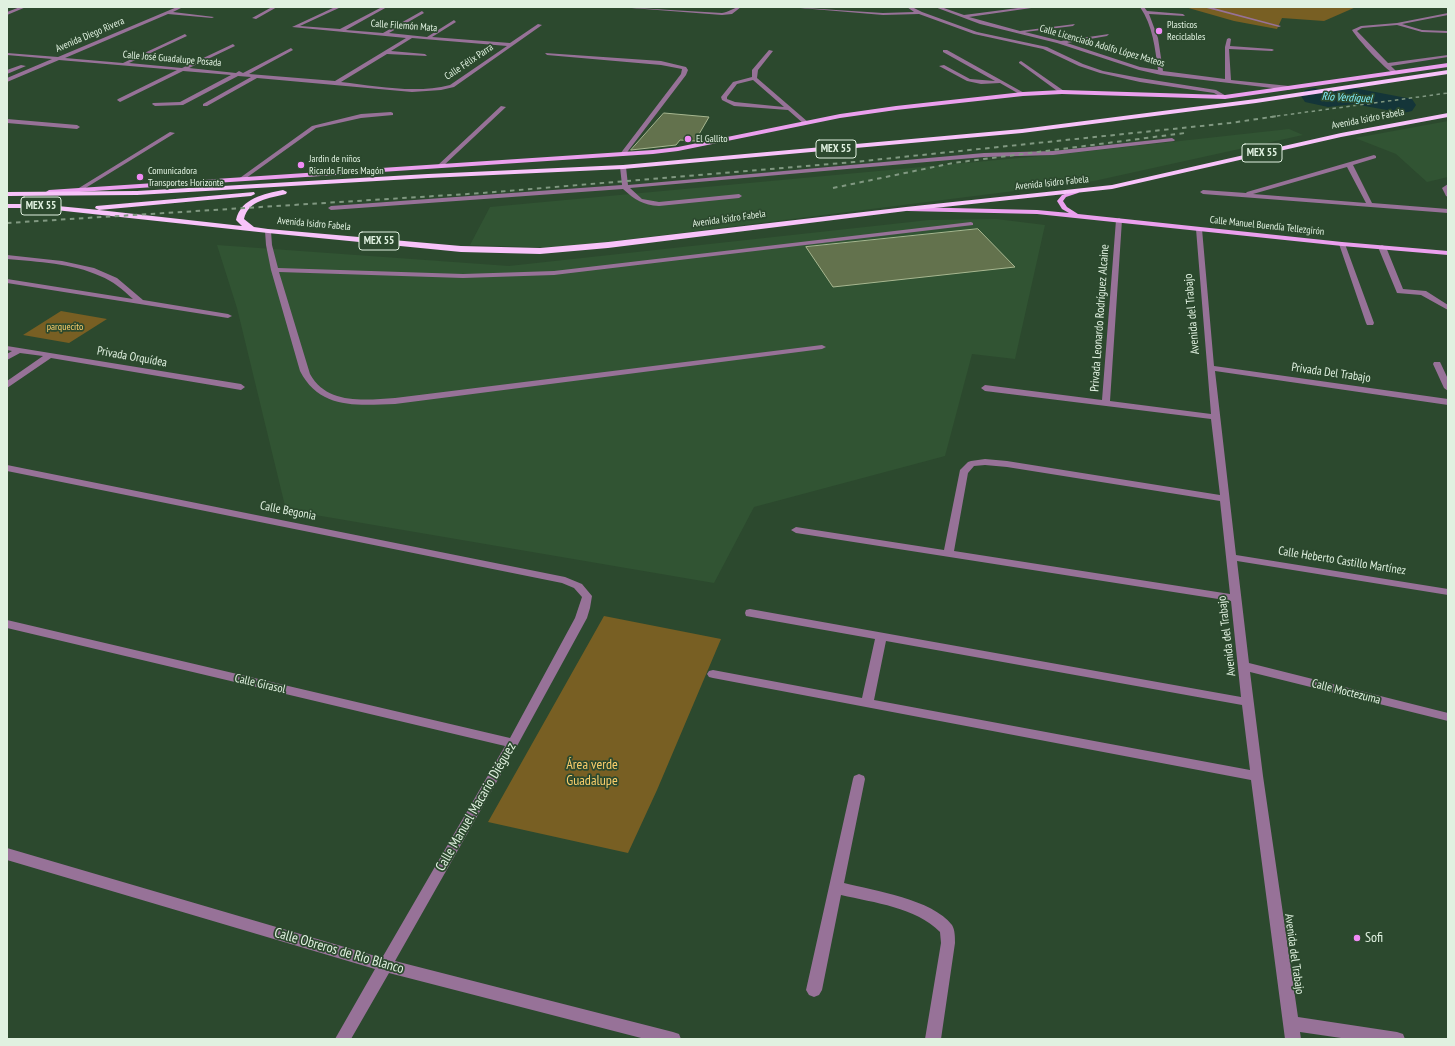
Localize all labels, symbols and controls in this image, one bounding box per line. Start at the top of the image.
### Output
street label: Avenida Diego Rivera [54,15,126,55]
street label: Calle Filemón Mata [370,18,438,34]
place label: Plasticos Reciclables [1167,19,1205,42]
street label: Calle Licenciado Adolfo López Mateos [1038,22,1166,70]
marker: Plasticos Reciclables [1154,26,1164,36]
street label: Calle Félix Parra [442,41,496,83]
street label: Calle José Guadalupe Posada [122,49,222,69]
water label: Río Verdiguel [1321,90,1373,106]
street label: Avenida Isidro Fabela [1331,106,1405,132]
place label: El Gallito [696,133,727,145]
marker: El Gallito [683,134,693,144]
road number: MEX 55 [816,140,856,158]
road number: MEX 55 [1242,144,1282,162]
place label: Jardin de niños Ricardo Flores Magón [309,153,384,176]
marker: Jardin de niños Ricardo Flores Magón [296,160,306,170]
place label: Comunicadora Transportes Horizonte [148,165,224,188]
marker: Comunicadora Transportes Horizonte [135,172,145,182]
street label: Avenida Isidro Fabela [1015,173,1089,193]
road number: MEX 55 [21,197,61,215]
street label: Avenida Isidro Fabela [692,208,766,230]
street label: Calle Manuel Buendía Tellezgirón [1209,214,1325,238]
street label: Avenida Isidro Fabela [277,215,351,233]
road number: MEX 55 [359,232,399,250]
street label: Privada Leonardo Rodríguez Alcaine [1088,244,1112,392]
street label: Avenida del Trabajo [1181,273,1203,355]
park label: parquecito [47,321,83,333]
street label: Privada Orquídea [96,344,168,370]
street label: Privada Del Trabajo [1290,360,1372,386]
street label: Calle Begonia [259,499,317,523]
street label: Calle Heberto Castillo Martínez [1277,544,1407,578]
street label: Avenida del Trabajo [1215,595,1239,677]
street label: Calle Girasol [233,671,287,697]
street label: Calle Moctezuma [1310,676,1382,708]
street label: Calle Manuel Macario Diéguez [432,740,520,874]
park label: Área verde Guadalupe [566,757,618,790]
street label: Avenida del Trabajo [1281,913,1307,995]
street label: Calle Obreros de Río Blanco [272,924,406,978]
place label: Sofi [1365,930,1383,946]
marker: Sofi [1352,933,1362,943]

